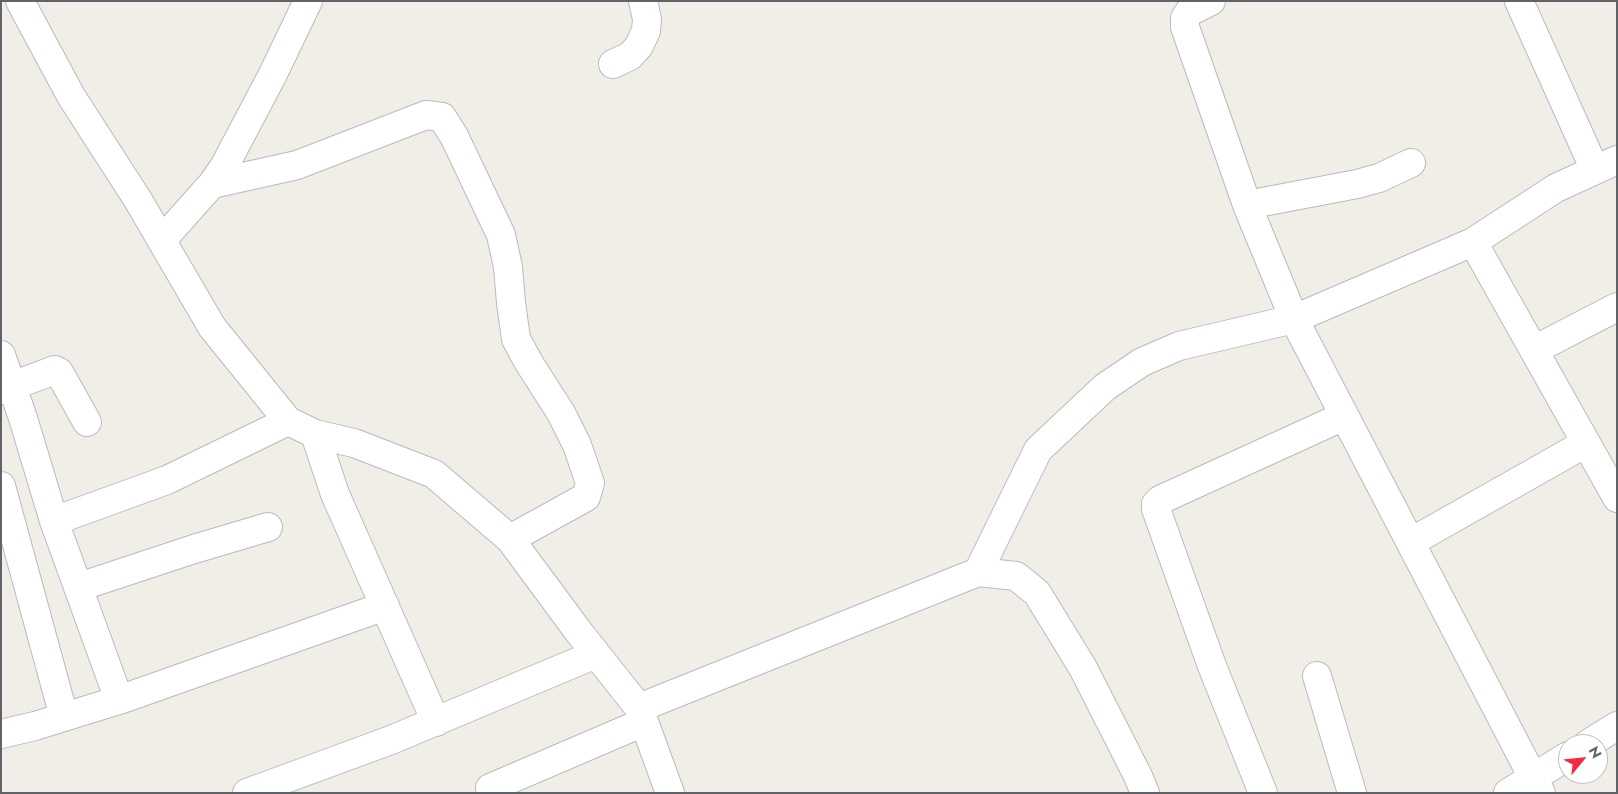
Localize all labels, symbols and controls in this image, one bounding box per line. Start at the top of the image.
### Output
north arrow [1558,734,1608,784]
text: N [1584,743,1607,762]

